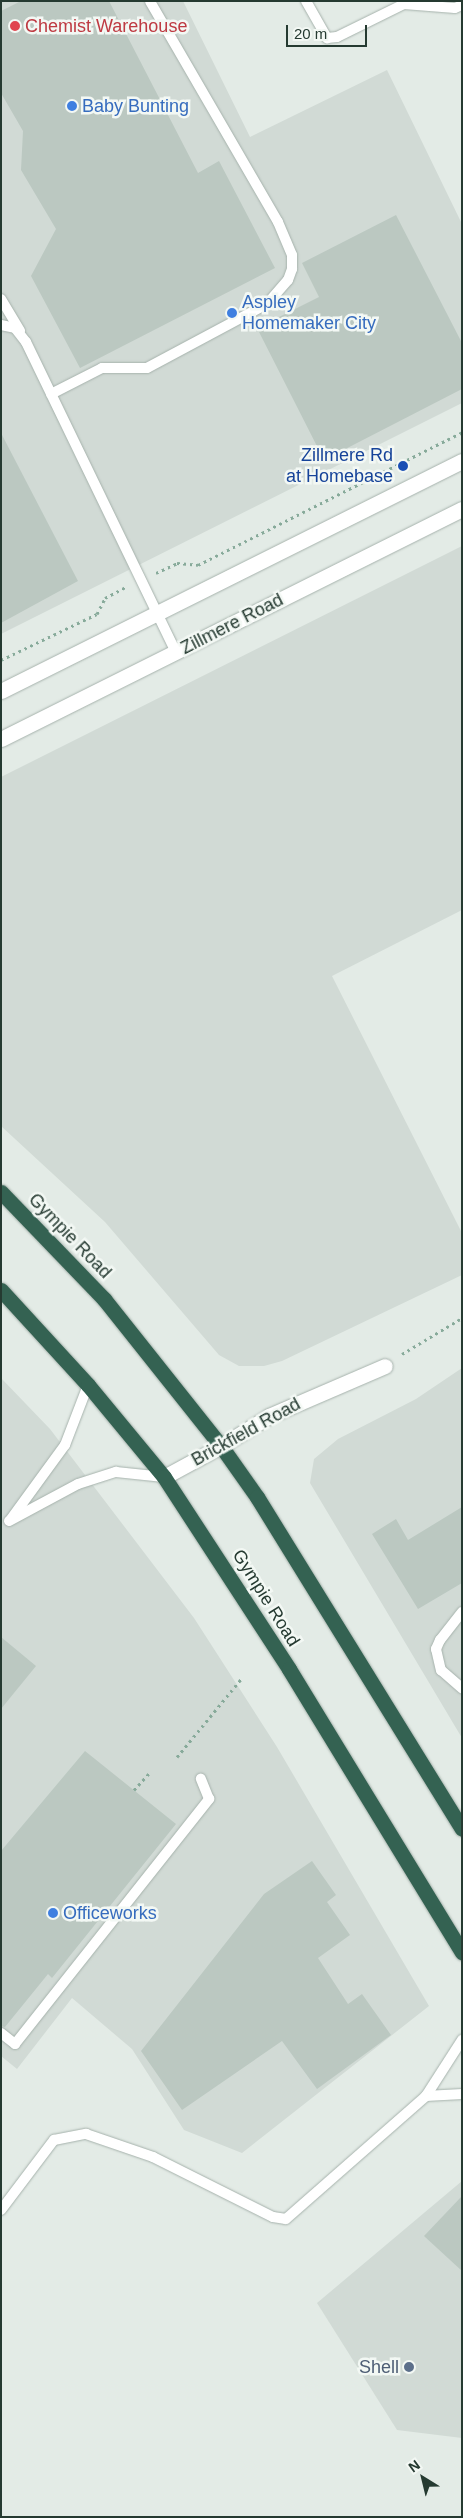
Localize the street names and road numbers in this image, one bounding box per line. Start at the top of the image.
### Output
street label: Zillmere Road [177,589,287,659]
street label: Gympie Road [24,1189,116,1283]
street label: Brickfield Road [188,1393,304,1471]
street label: Gympie Road [228,1546,304,1650]

